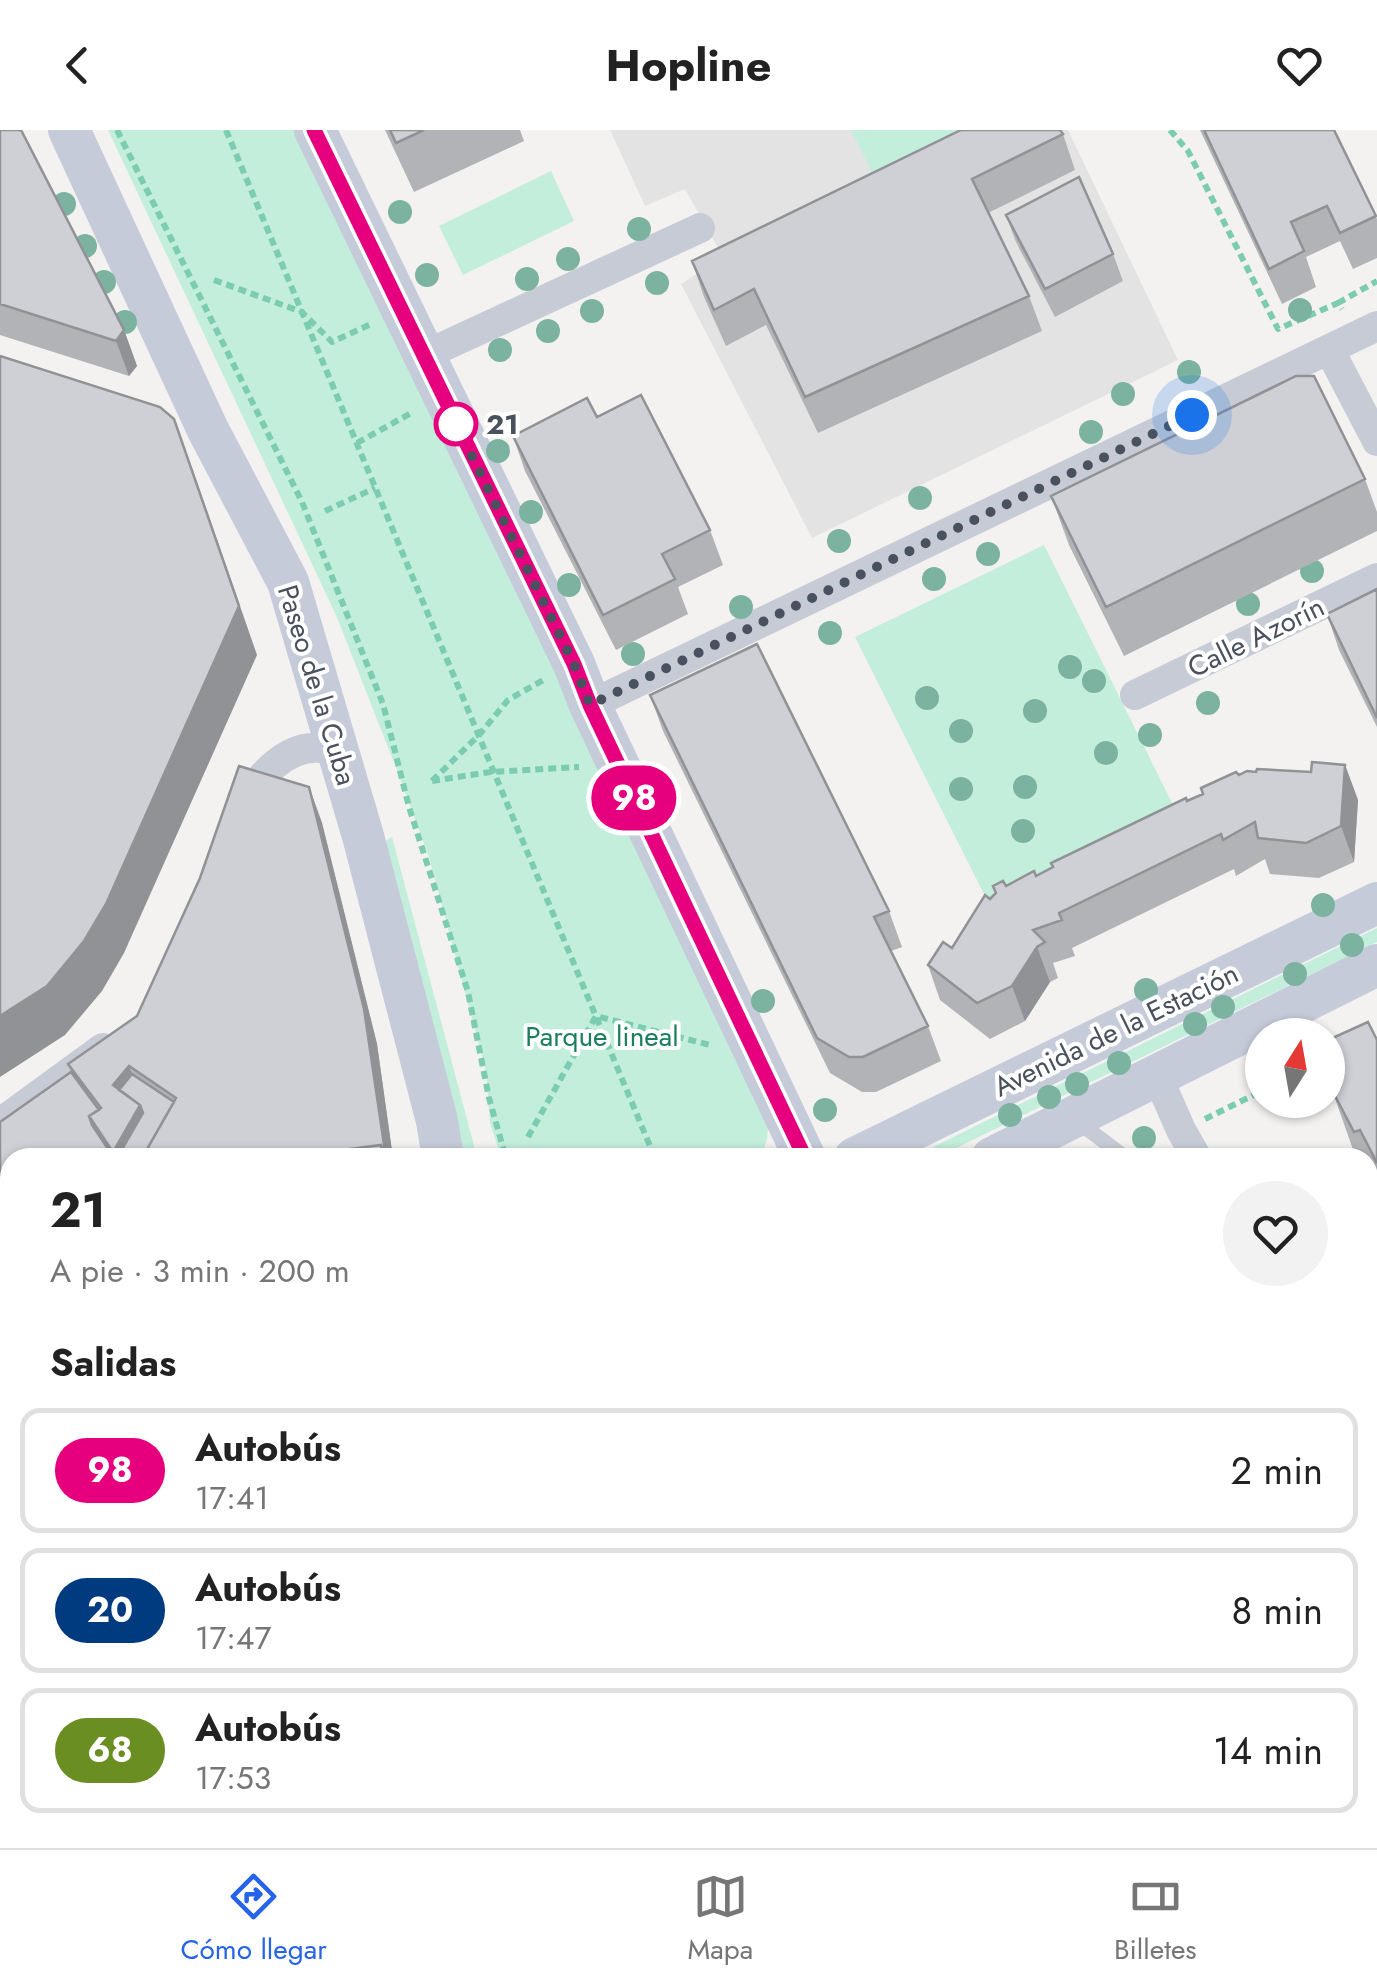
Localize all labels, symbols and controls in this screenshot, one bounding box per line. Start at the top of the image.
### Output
text: Hopline [606,33,771,98]
icon: back [50,38,105,93]
icon: heart [1272,38,1327,93]
your location [1167,390,1217,440]
marker: 21 [435,403,477,445]
place label: 21 [486,404,519,445]
street label: Paseo de la Cuba [267,580,367,790]
street label: Calle Azorín [1181,586,1331,688]
line badge: 98 [589,766,679,830]
text: 98 [611,773,657,823]
street label: Avenida de la Estación [987,953,1245,1107]
park label: Parque lineal [525,1016,679,1057]
north arrow [1245,1018,1345,1118]
map controls [1245,1018,1345,1118]
text: 21 [50,1176,106,1245]
button: heart [1223,1181,1328,1286]
text: A pie · 3 min · 200 m [50,1248,350,1294]
text: Salidas [50,1335,176,1390]
text: Autobús [195,1420,341,1475]
text: 2 min [1231,1443,1323,1498]
text: 98 [87,1445,133,1495]
text: 17:41 [195,1475,269,1521]
text: Autobús [195,1560,341,1615]
text: 8 min [1231,1583,1323,1638]
text: 20 [87,1585,133,1635]
text: 17:47 [195,1615,271,1661]
text: Autobús [195,1700,341,1755]
text: 14 min [1213,1723,1323,1778]
text: 68 [87,1725,133,1775]
text: 17:53 [195,1755,271,1801]
tab: Cómo llegar [180,1869,327,1970]
tab: Mapa [688,1869,753,1970]
tab: Billetes [1114,1869,1197,1970]

